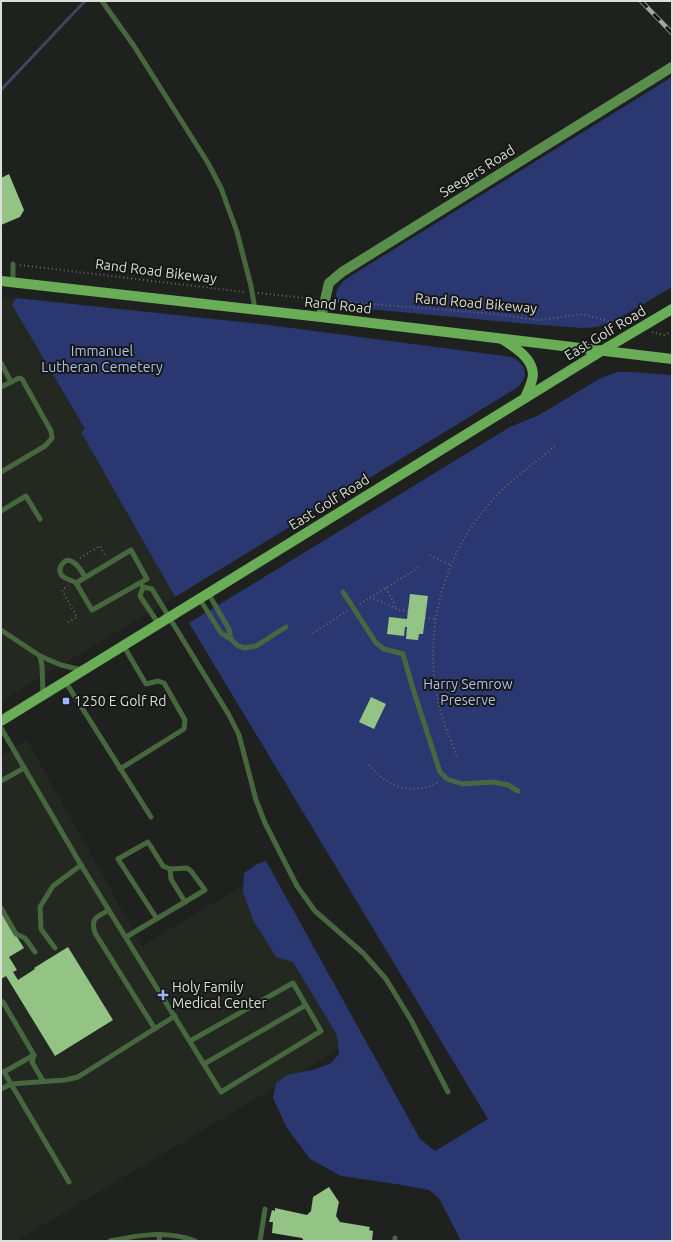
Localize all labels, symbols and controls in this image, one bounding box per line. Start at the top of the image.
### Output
street label: Seegers Road [437,142,517,200]
street label: Rand Road Bikeway [94,256,218,286]
street label: Rand Road Bikeway [414,290,538,316]
street label: Rand Road [304,294,372,316]
street label: East Golf Road [562,303,648,363]
park label: Immanuel Lutheran Cemetery [41,343,163,375]
street label: East Golf Road [286,471,372,533]
park label: Harry Semrow Preserve [423,676,513,708]
place label: 1250 E Golf Rd [74,693,166,709]
marker: 1250 E Golf Rd [61,696,71,706]
place label: Holy Family Medical Center [172,979,268,1011]
marker: Holy Family Medical Center [157,989,169,1001]

